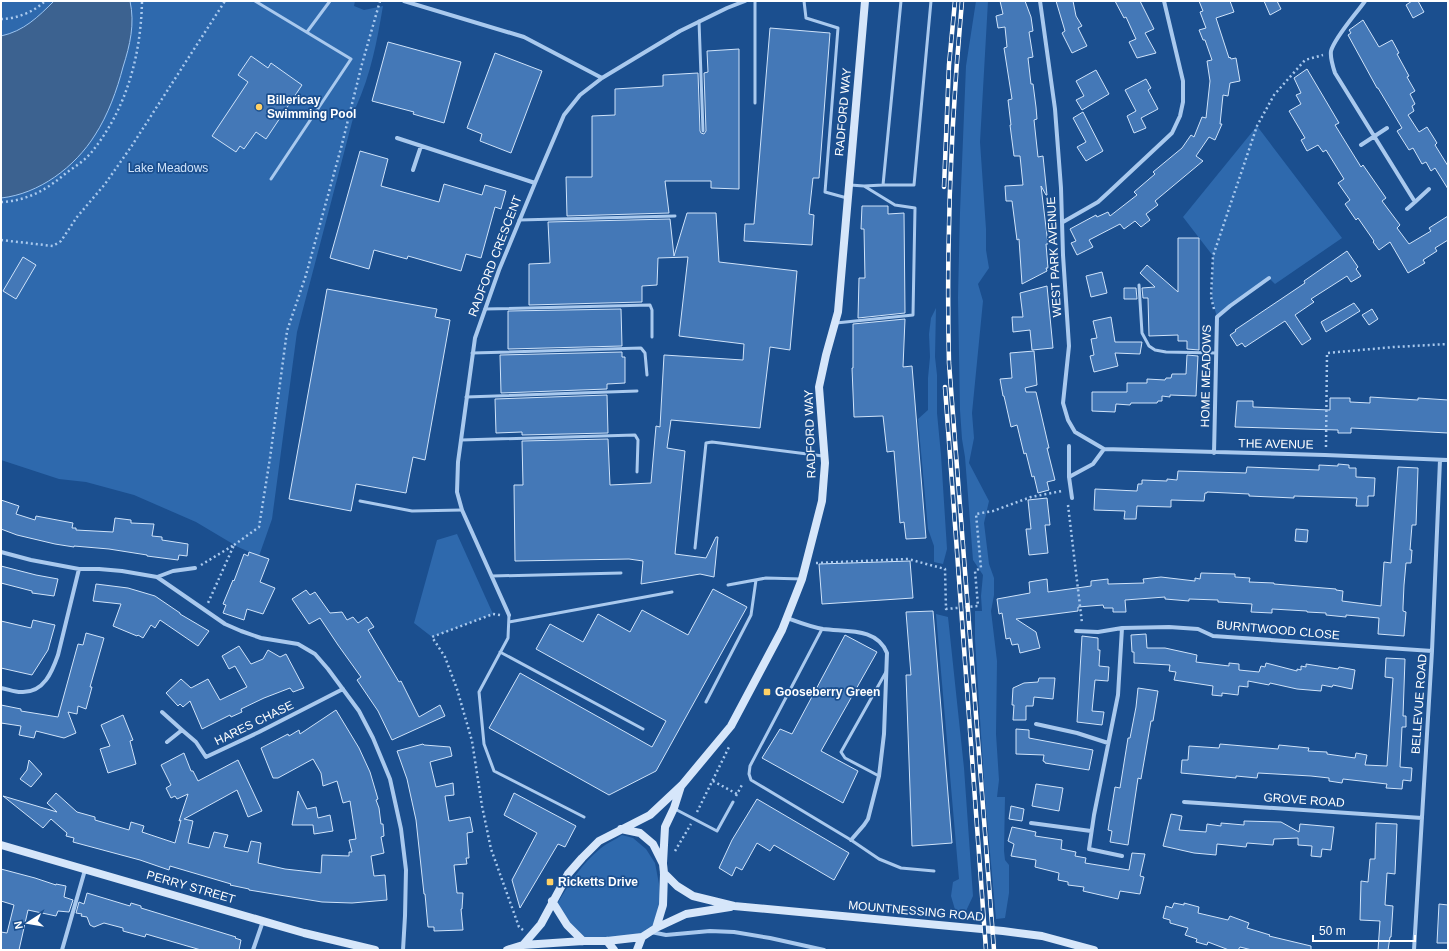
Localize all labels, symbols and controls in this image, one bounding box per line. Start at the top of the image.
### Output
street label: RADFORD WAY [832,67,854,157]
place label: Billericay Swimming Pool [267,93,356,121]
marker: Billericay Swimming Pool [254,102,264,112]
park label: Lake Meadows [128,161,208,175]
street label: RADFORD CRESCENT [465,193,525,319]
street label: WEST PARK AVENUE [1044,196,1064,318]
street label: HOME MEADOWS [1198,325,1214,427]
street label: RADFORD WAY [801,389,819,479]
street label: THE AVENUE [1238,436,1314,452]
street label: BURNTWOOD CLOSE [1216,618,1340,642]
street label: BELLEVUE ROAD [1409,653,1429,754]
place label: Gooseberry Green [775,685,880,699]
marker: Gooseberry Green [762,687,772,697]
street label: HARES CHASE [212,698,296,748]
street label: GROVE ROAD [1263,790,1345,810]
street label: PERRY STREET [145,868,238,907]
place label: Ricketts Drive [558,875,638,889]
marker: Ricketts Drive [545,877,555,887]
street label: MOUNTNESSING ROAD [848,898,985,924]
north arrow [8,903,48,943]
scale bar [1313,917,1415,943]
text: N [12,920,25,930]
text: 50 m [1319,924,1346,938]

